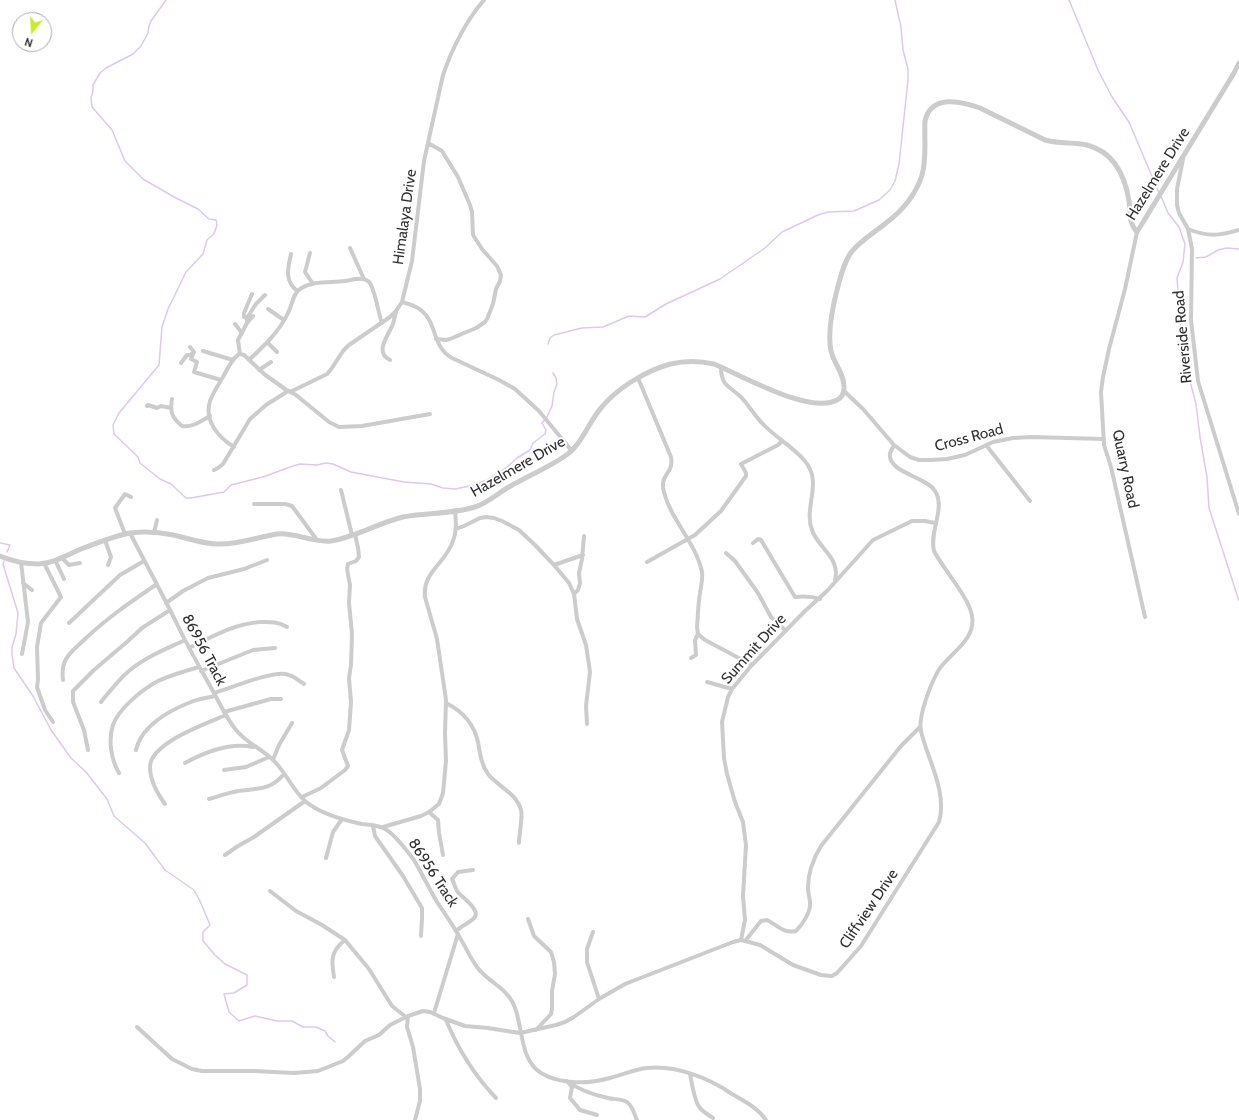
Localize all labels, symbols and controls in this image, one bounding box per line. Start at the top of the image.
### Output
north arrow [12,12,52,52]
text: N [23,35,34,50]
street label: Hazelmere Drive [1122,124,1194,224]
street label: Himalaya Drive [389,168,421,266]
street label: Riverside Road [1170,290,1196,384]
street label: Cross Road [933,420,1005,456]
street label: Quarry Road [1108,428,1142,510]
street label: Hazelmere Drive [468,433,568,501]
street label: Summit Drive [718,610,790,688]
street label: 86956 Track [178,611,230,689]
street label: 86956 Track [404,835,462,911]
street label: Cliffview Drive [836,866,902,952]

